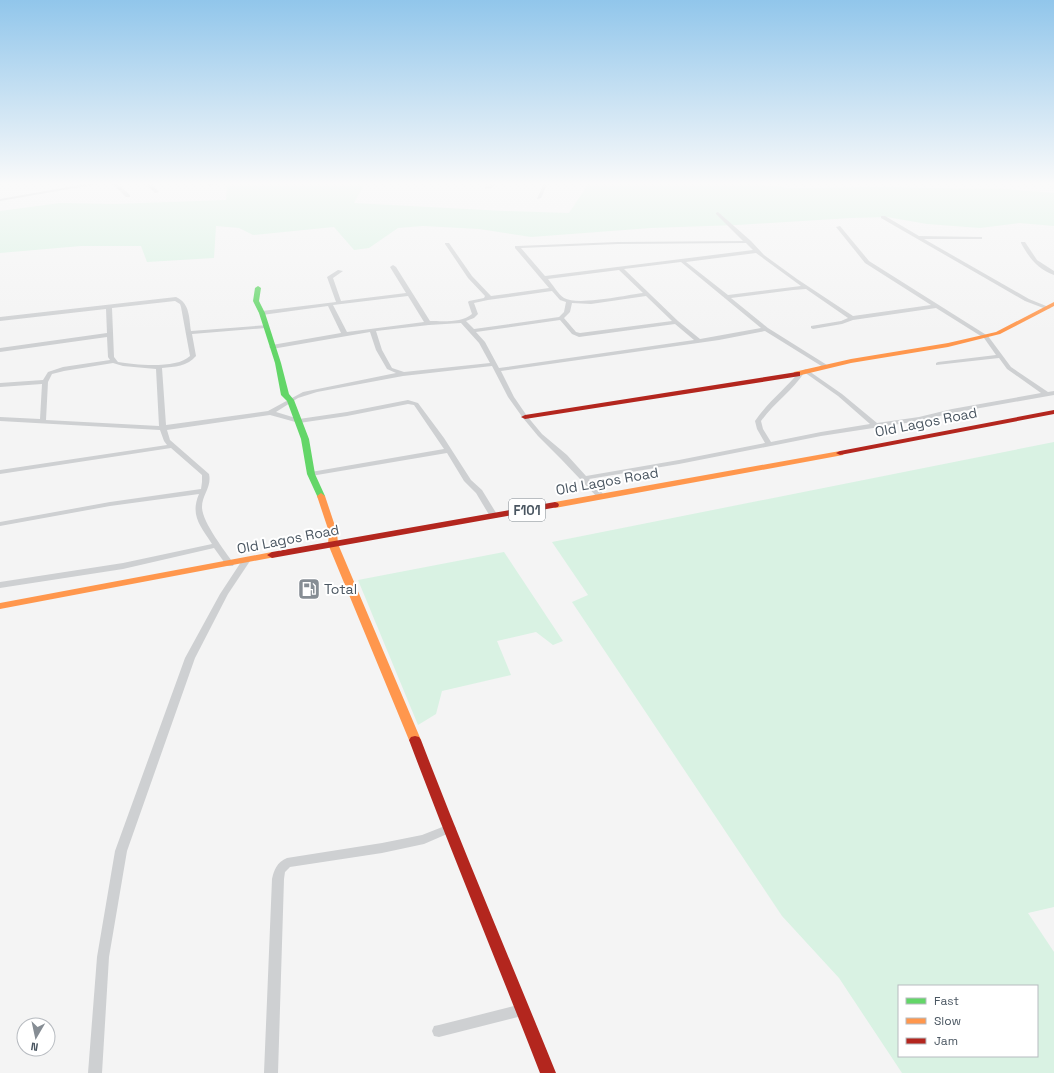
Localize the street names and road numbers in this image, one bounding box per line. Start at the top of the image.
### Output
street label: Old Lagos Road [873,403,979,441]
street label: Old Lagos Road [554,463,660,499]
road number: F101 [509,499,545,521]
street label: Old Lagos Road [235,520,341,558]

